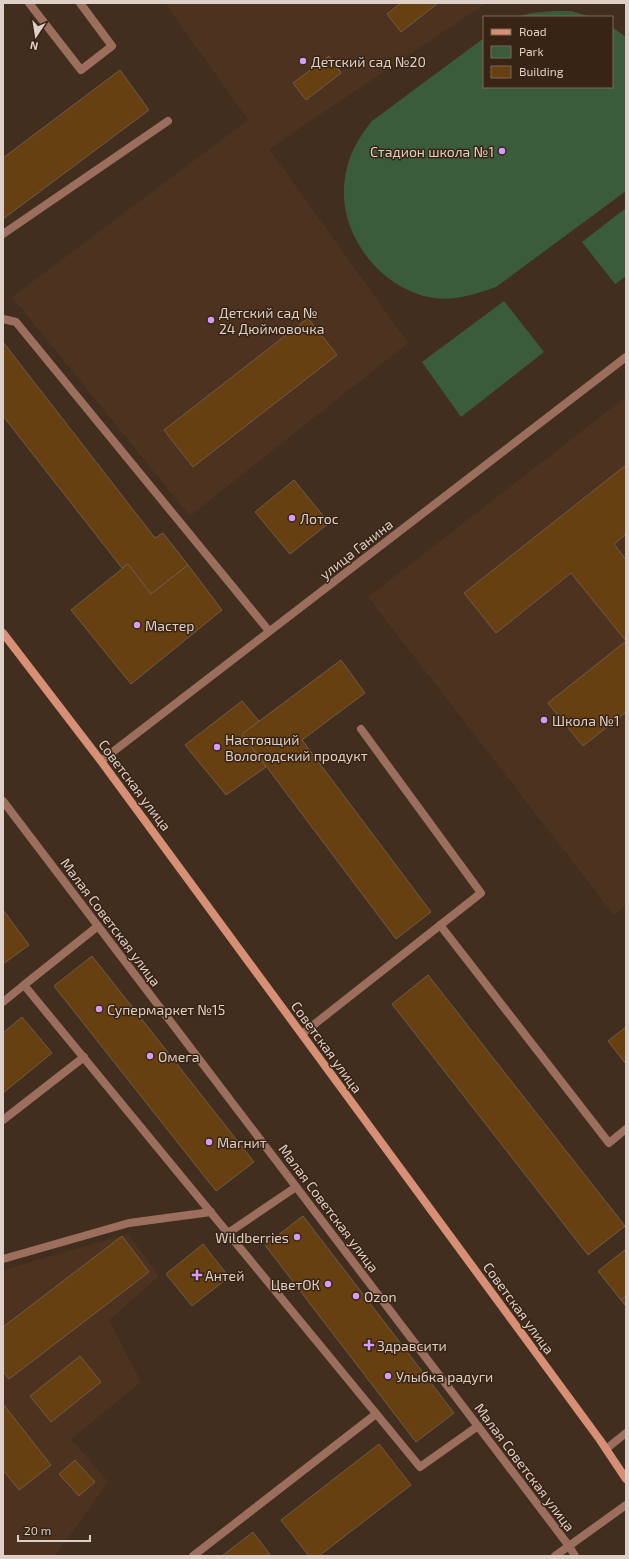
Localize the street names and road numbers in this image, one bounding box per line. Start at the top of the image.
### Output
street label: улица Ганина [316,515,396,583]
street label: Советская улица [95,736,175,834]
street label: Малая Советская улица [57,855,165,989]
street label: Советская улица [288,998,366,1096]
street label: Малая Советская улица [275,1141,383,1275]
street label: Советская улица [480,1259,558,1357]
street label: Малая Советская улица [471,1400,579,1534]

